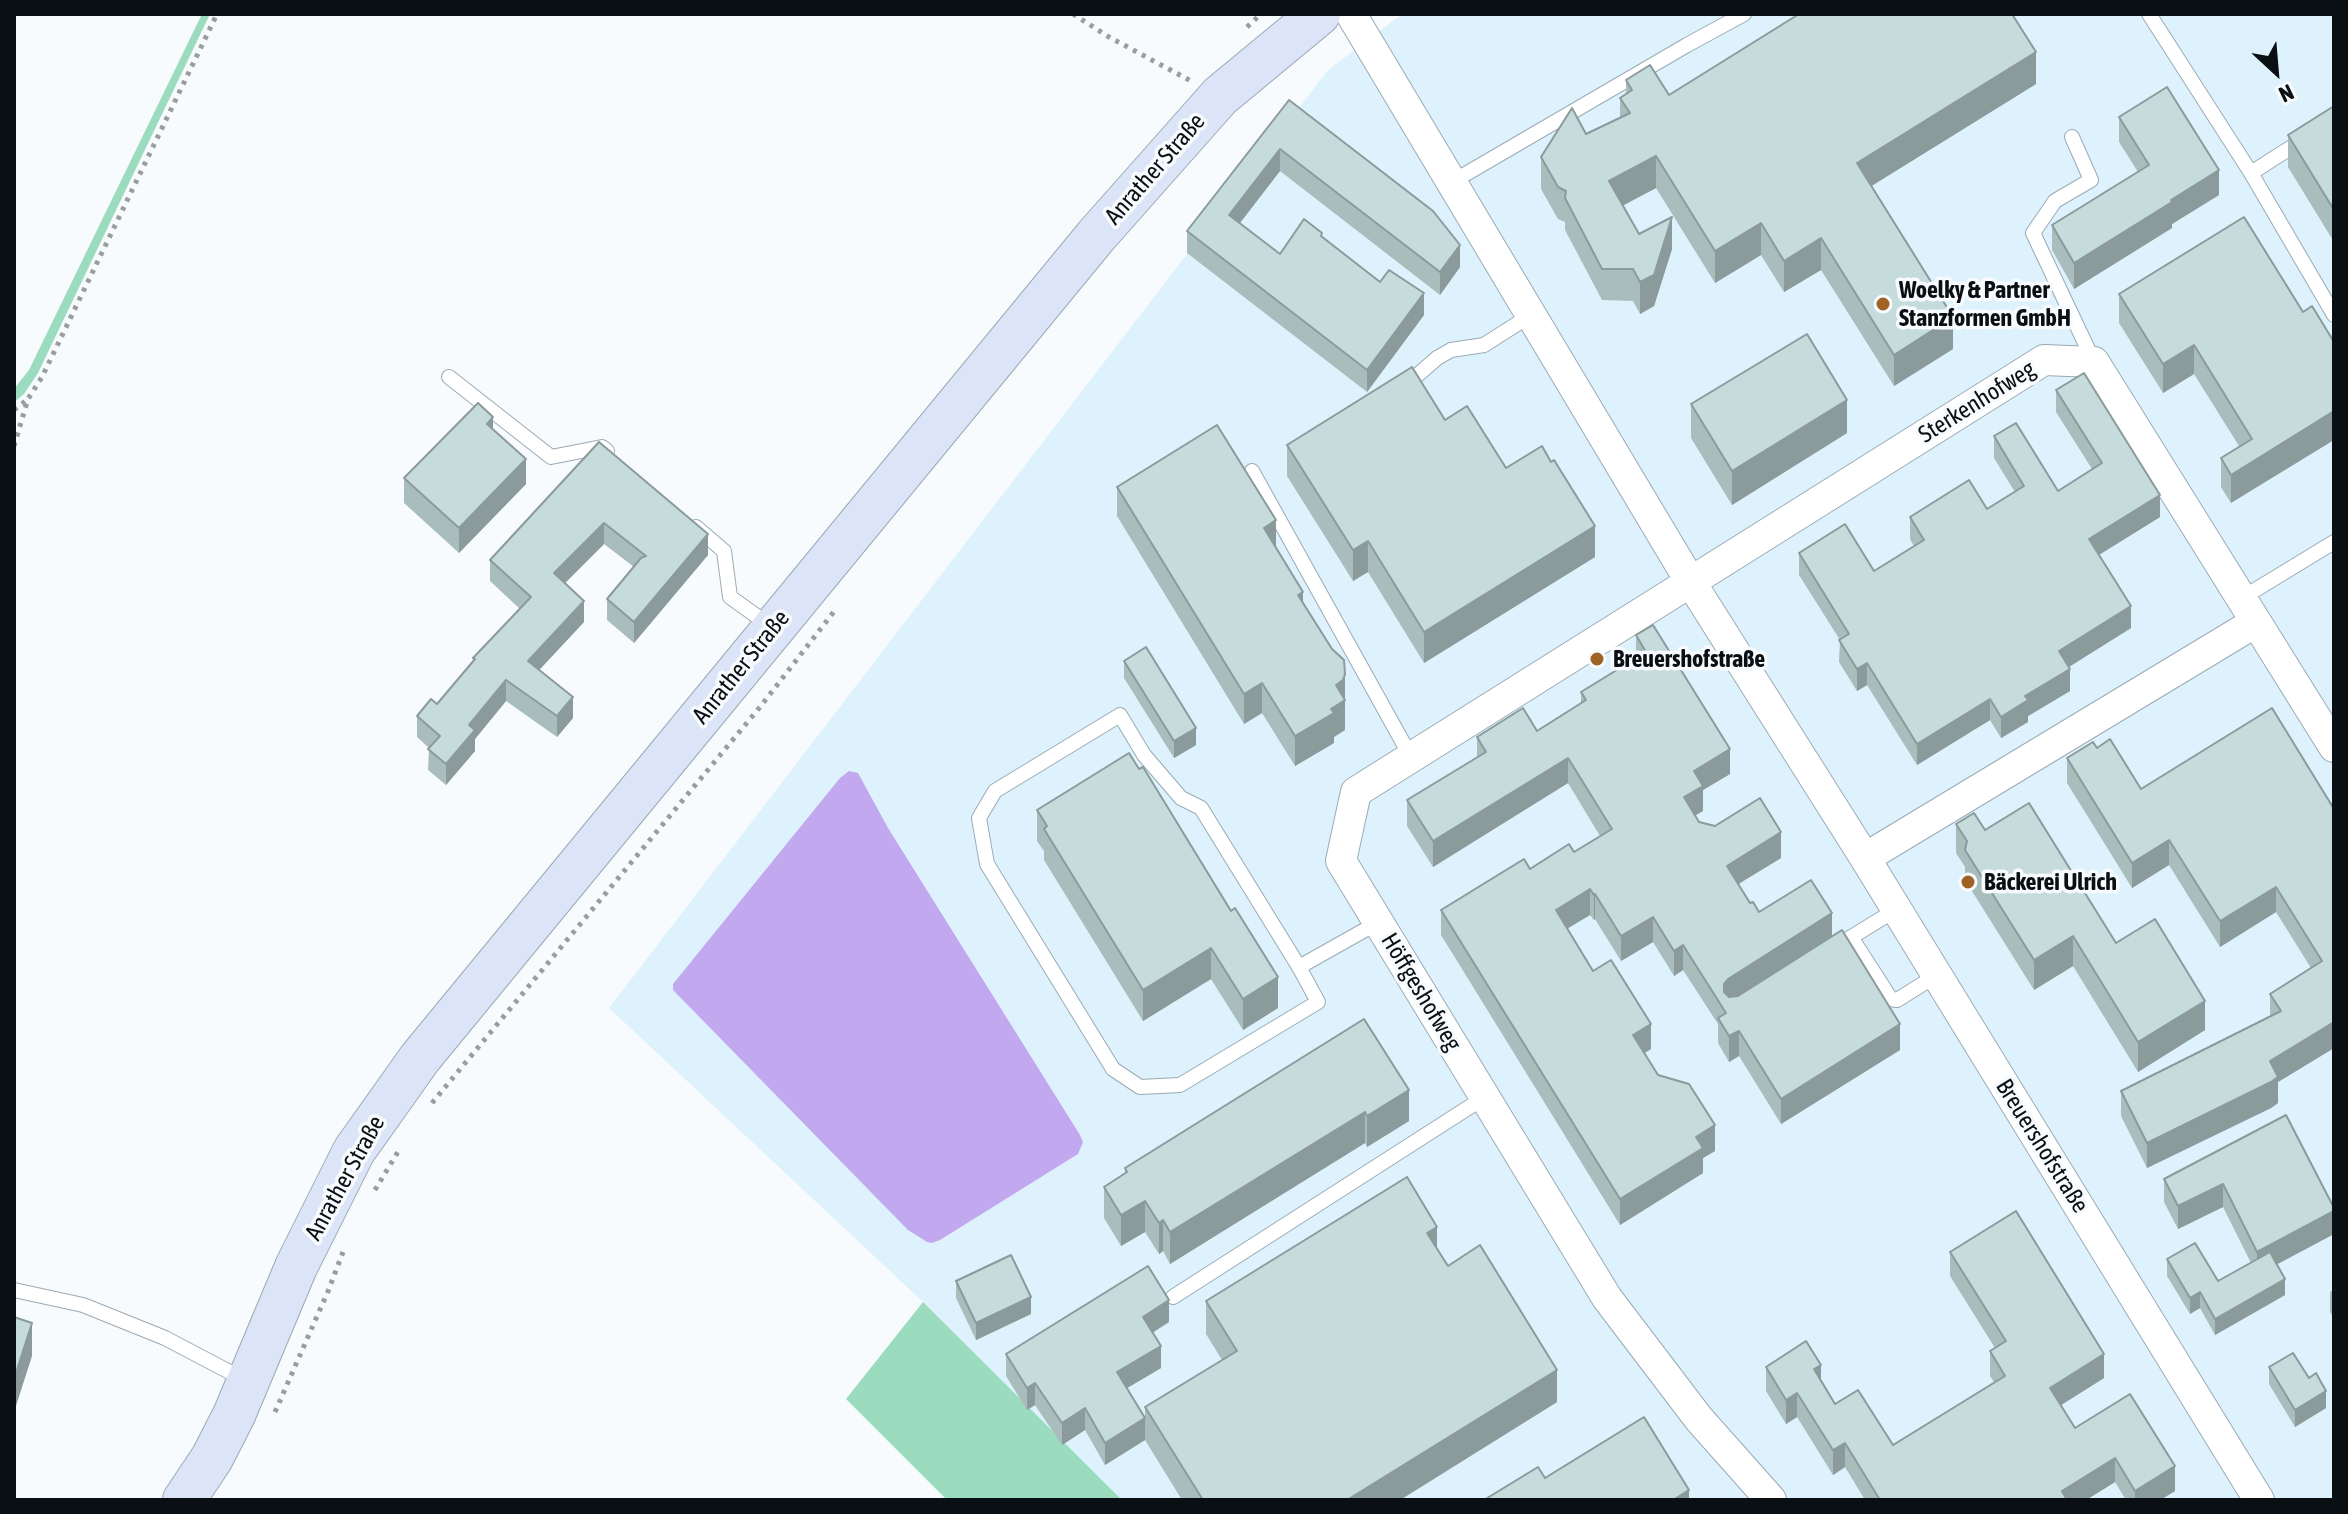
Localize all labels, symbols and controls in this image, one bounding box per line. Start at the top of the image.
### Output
north arrow [2236,32,2316,112]
text: N [2275,79,2298,108]
street label: Anrather Straße [1099,108,1211,230]
place label: Woelky & Partner Stanzformen GmbH [1899,276,2071,332]
marker: Woelky & Partner Stanzformen GmbH [1874,295,1892,313]
street label: Sterkenhofweg [1913,355,2041,449]
street label: Anrather Straße [686,604,796,730]
place label: Breuershofstraße [1613,645,1765,673]
marker: Breuershofstraße [1588,650,1606,668]
place label: Bäckerei Ulrich [1984,868,2117,896]
marker: Bäckerei Ulrich [1959,873,1977,891]
street label: Höffgeshofweg [1375,928,1467,1056]
street label: Breuershofstraße [1989,1074,2095,1218]
street label: Anrather Straße [299,1111,391,1245]

